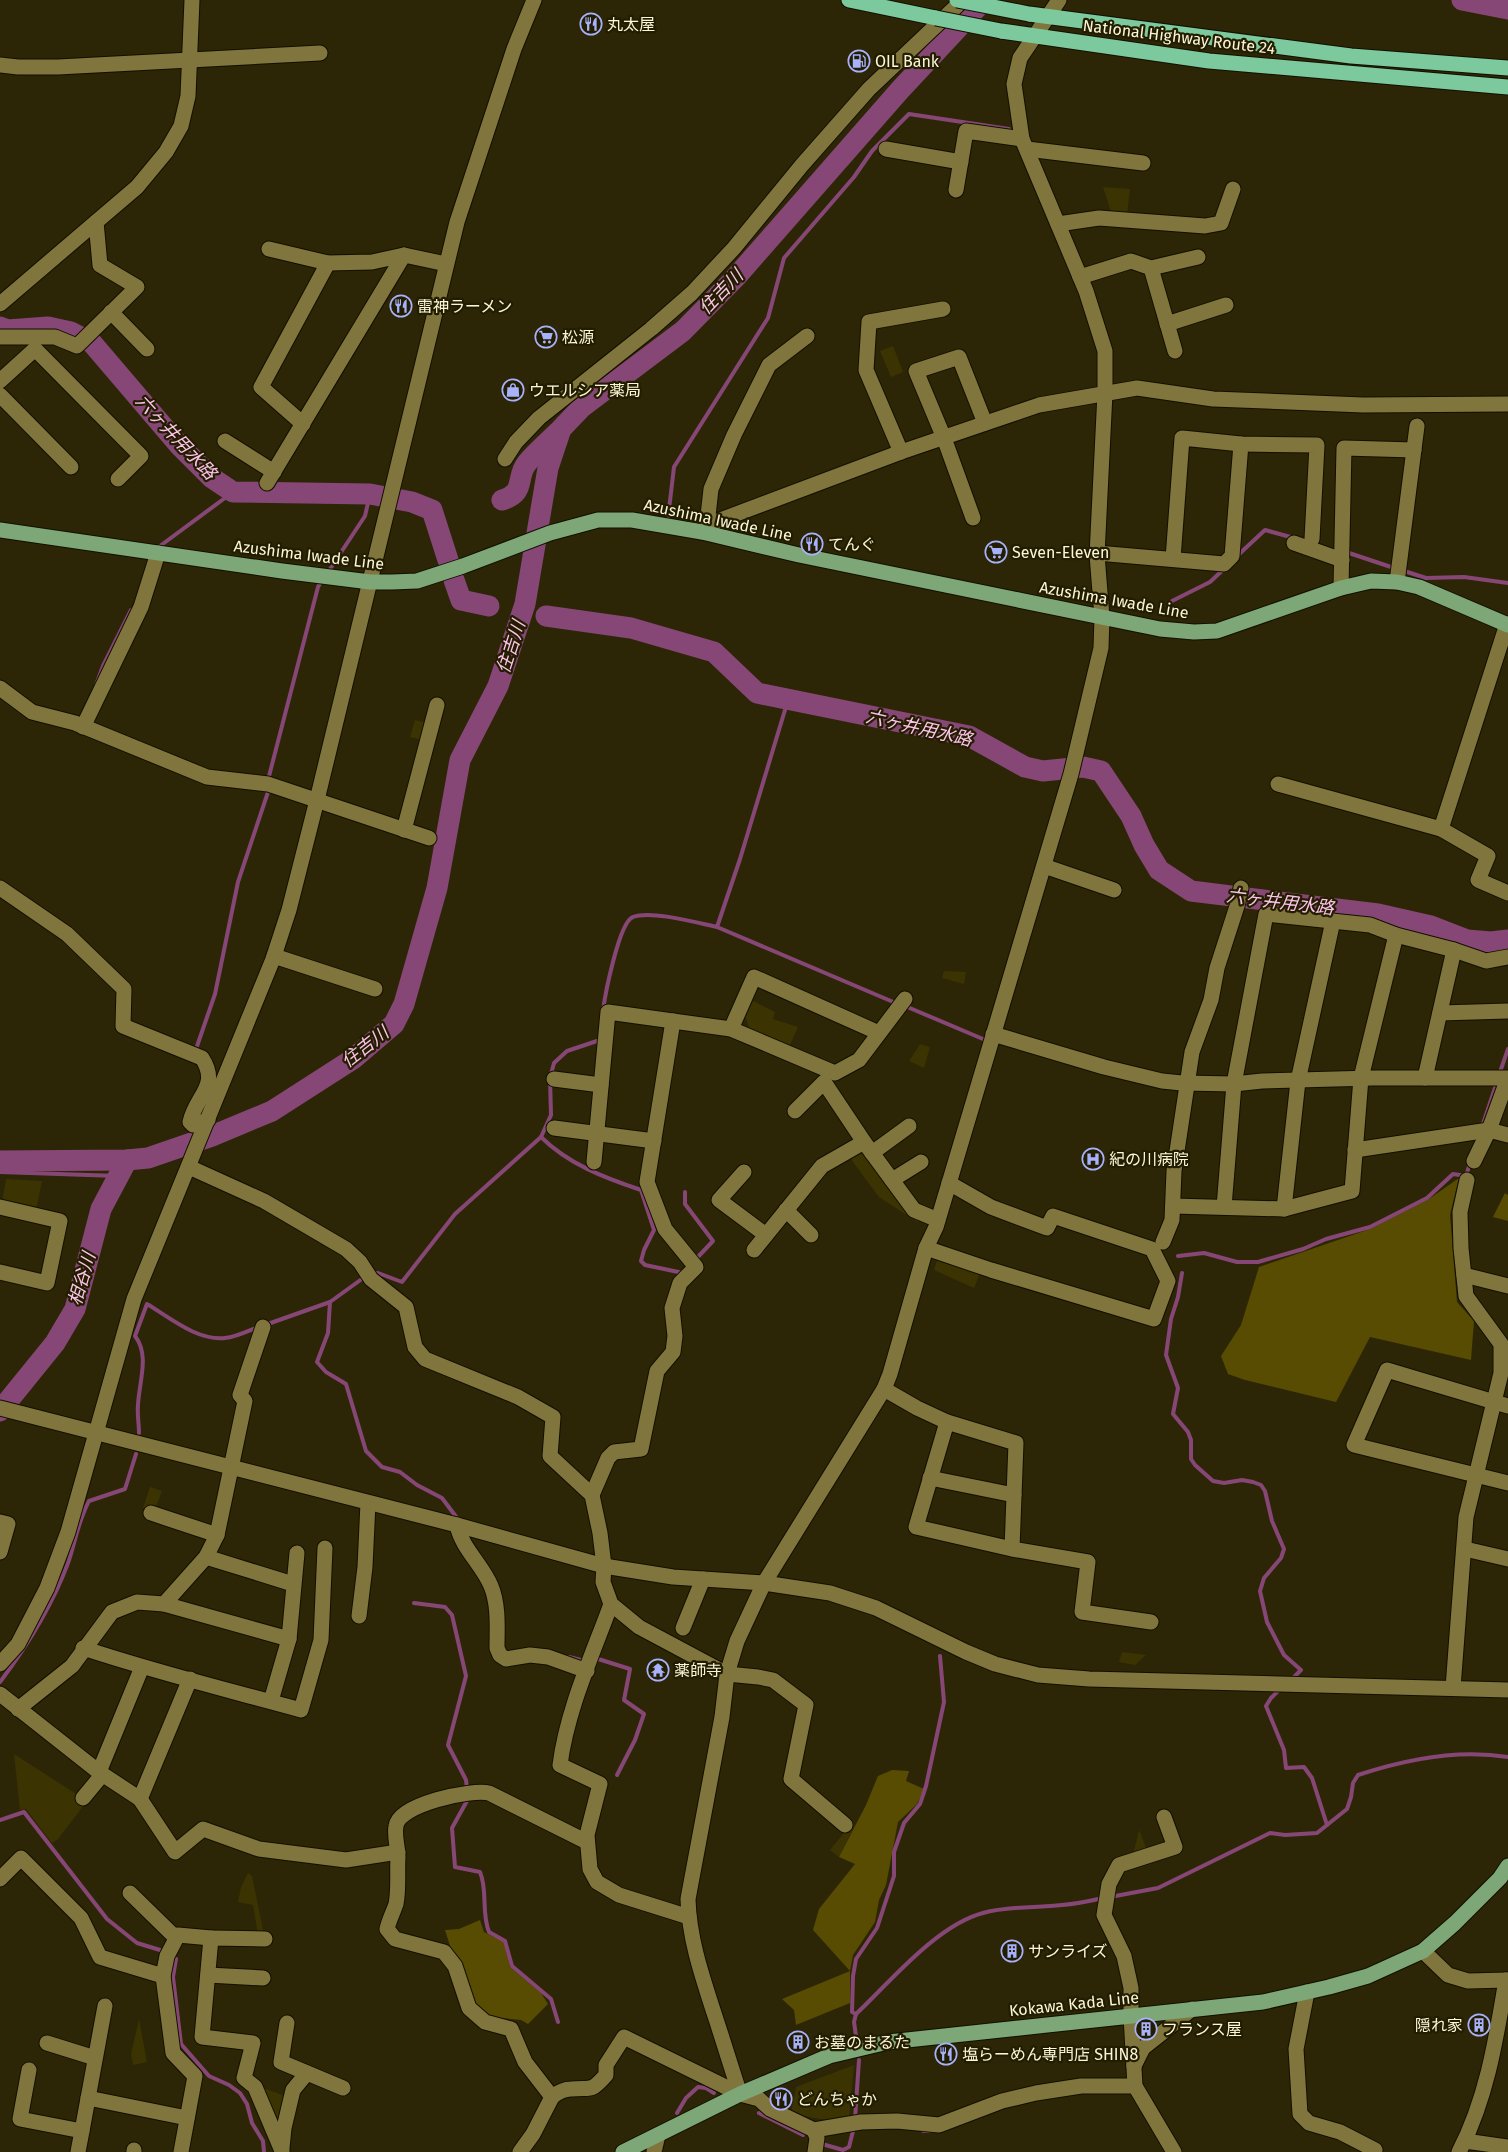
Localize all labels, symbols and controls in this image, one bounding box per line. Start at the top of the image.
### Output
restaurant icon: 丸太屋 [579,12,603,36]
place label: 丸太屋 [607,15,655,34]
street label: National Highway Route 24 [1082,16,1277,58]
fuel station icon: OIL Bank [847,49,871,73]
place label: OIL Bank [875,52,940,71]
water label: 住吉川 [694,263,749,319]
restaurant icon: 雷神ラーメン [389,294,413,318]
place label: 雷神ラーメン [417,297,512,316]
supermarket icon: 松源 [534,325,558,349]
place label: 松源 [562,328,594,347]
shop icon: ウエルシア薬局 [501,378,525,402]
place label: ウエルシア薬局 [529,381,641,400]
water label: 六ヶ井用水路 [131,390,222,485]
street label: Azushima Iwade Line [642,495,794,545]
restaurant icon: てんぐ [800,532,824,556]
place label: てんぐ [828,535,876,554]
street label: Azushima Iwade Line [233,536,385,574]
supermarket icon: Seven-Eleven [984,540,1008,564]
place label: Seven-Eleven [1012,543,1109,562]
street label: Azushima Iwade Line [1038,578,1190,622]
water label: 住吉川 [492,616,530,676]
water label: 六ヶ井用水路 [864,705,976,751]
water label: 六ヶ井用水路 [1225,885,1337,920]
water label: 住吉川 [337,1020,395,1072]
hospital icon: 紀の川病院 [1081,1147,1105,1171]
place label: 紀の川病院 [1109,1150,1189,1169]
water label: 相谷川 [64,1248,101,1308]
temple icon: 薬師寺 [646,1658,670,1682]
place label: 薬師寺 [674,1661,722,1680]
building icon: サンライズ [1000,1939,1024,1963]
place label: サンライズ [1028,1942,1108,1961]
street label: Kokawa Kada Line [1008,1988,1140,2020]
building icon: 隠れ家 [1467,2013,1491,2037]
place label: 隠れ家 [1415,2016,1463,2035]
building icon: フランス屋 [1134,2017,1158,2041]
place label: フランス屋 [1162,2020,1242,2039]
building icon: お墓のまるた [786,2030,810,2054]
place label: お墓のまるた [814,2033,910,2052]
restaurant icon: 塩らーめん専門店 SHIN8 [934,2042,958,2066]
place label: 塩らーめん専門店 SHIN8 [962,2045,1138,2064]
restaurant icon: どんちゃか [769,2087,793,2111]
place label: どんちゃか [797,2090,877,2109]

